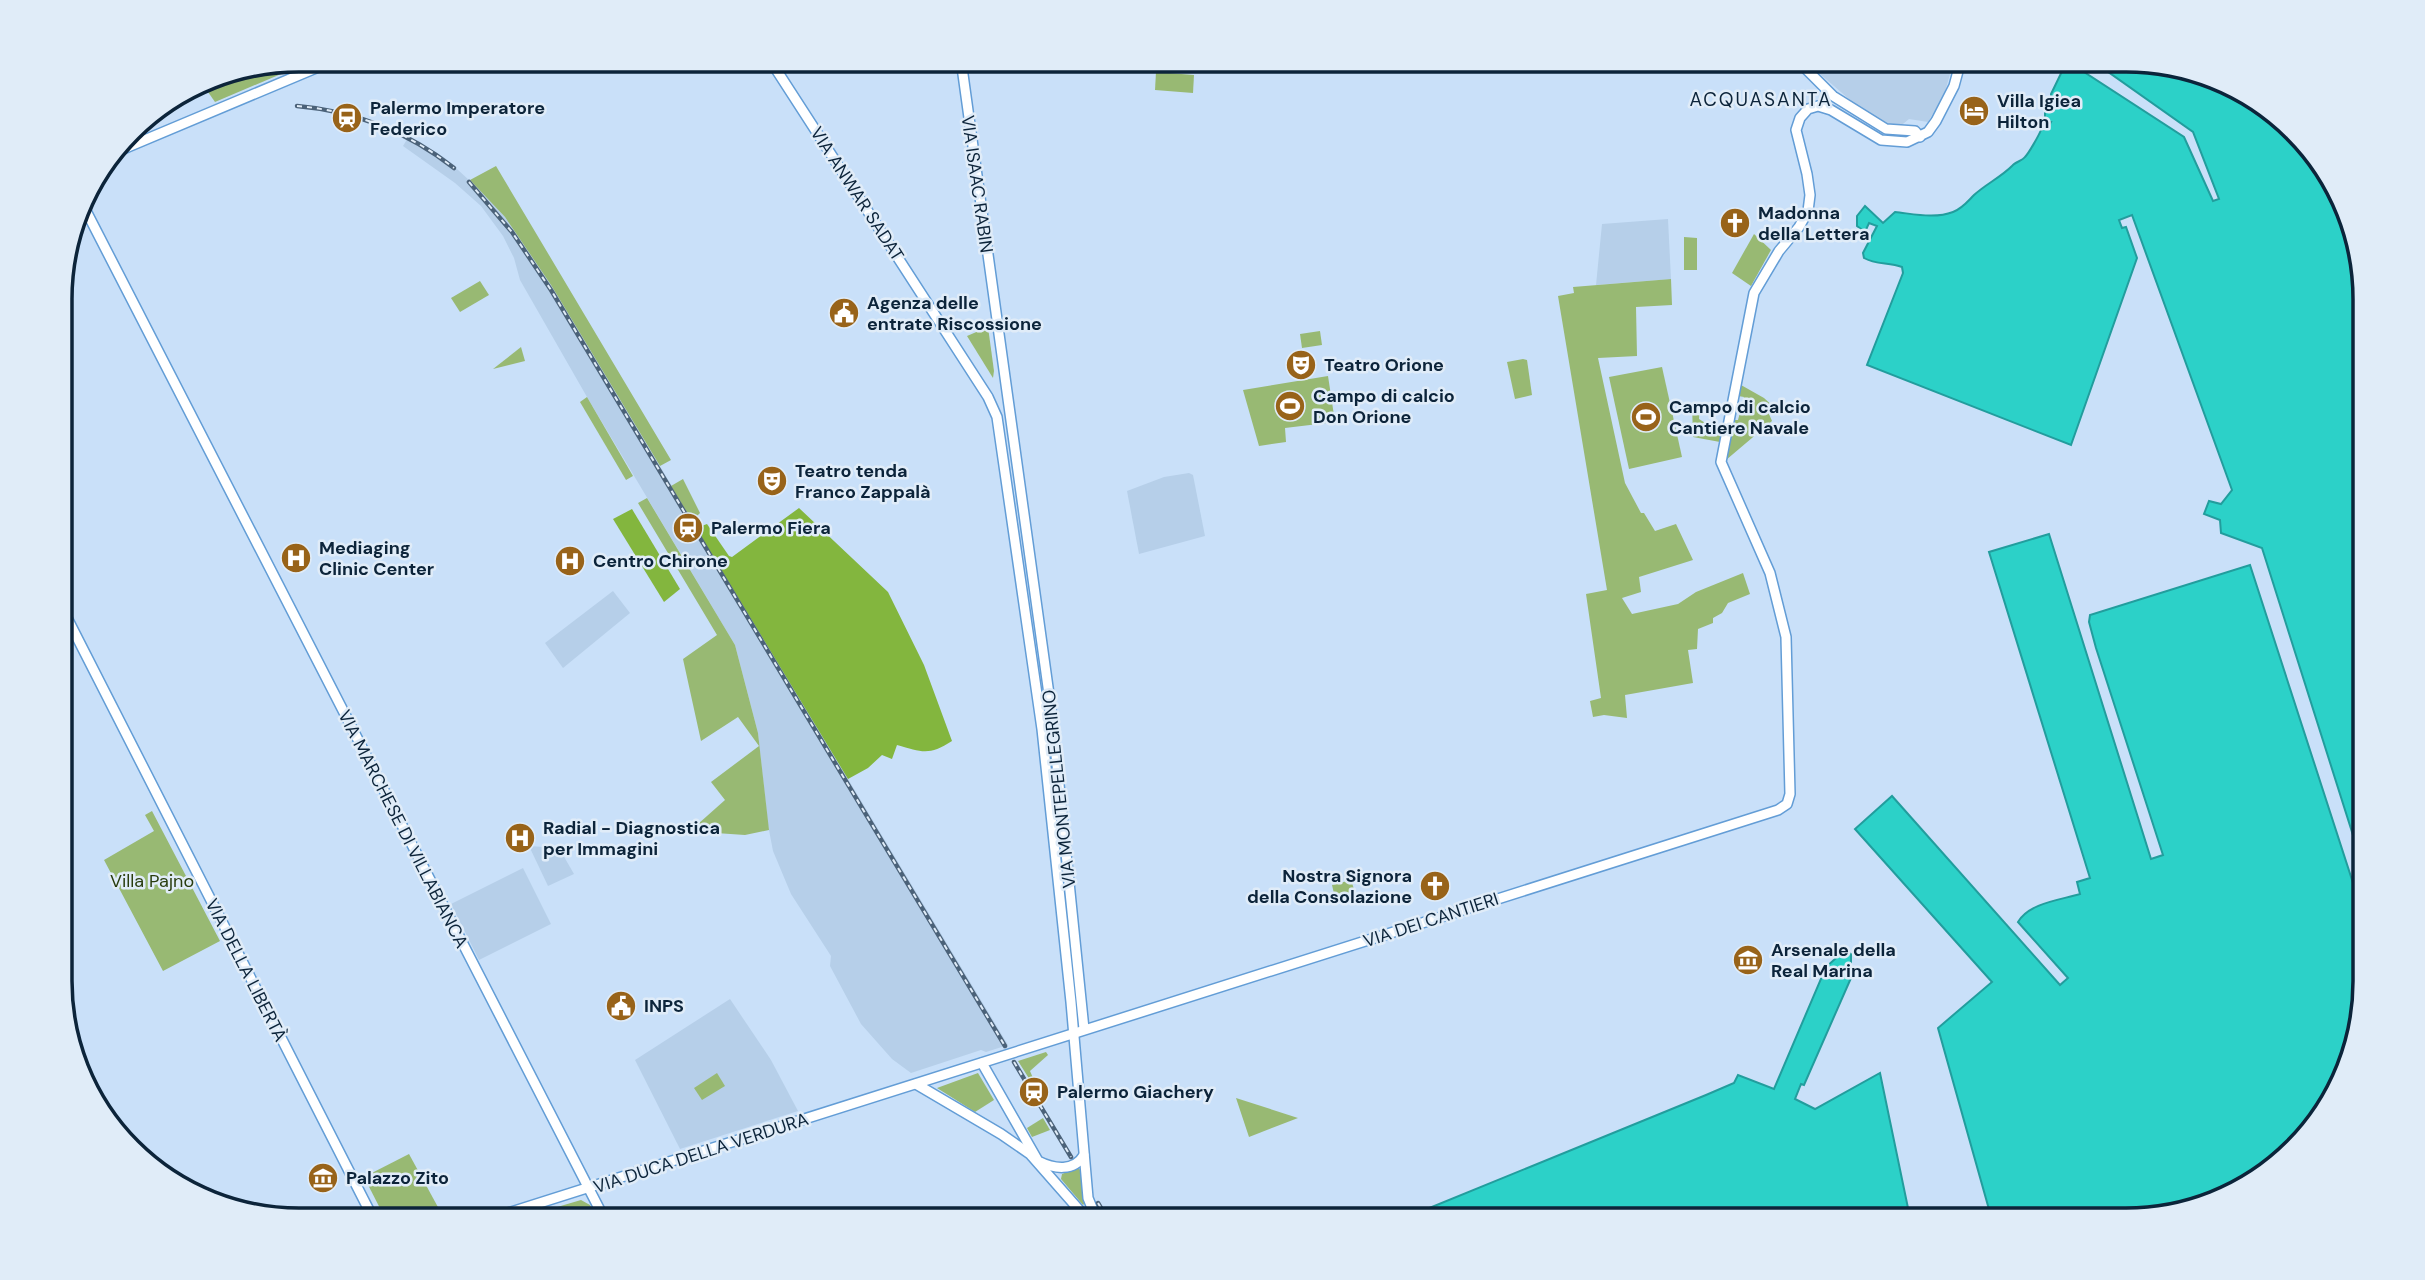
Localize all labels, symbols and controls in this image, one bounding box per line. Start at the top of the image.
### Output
district label: ACQUASANTA [1689,87,1833,112]
place label: Villa Igiea Hilton [1997,89,2081,134]
hotel icon: Villa Igiea Hilton [1957,94,1991,128]
place label: Palermo Imperatore Federico [370,96,545,141]
station icon: Palermo Imperatore Federico [330,101,364,135]
street label: VIA ISAAC RABIN [955,114,999,254]
street label: VIA ANWAR SADAT [805,122,909,266]
place label: Madonna della Lettera [1758,201,1869,246]
church icon: Madonna della Lettera [1718,206,1752,240]
place label: Agenza delle entrate Riscossione [867,291,1042,336]
public building icon: Agenza delle entrate Riscossione [827,296,861,330]
theatre icon: Teatro Orione [1284,348,1318,382]
place label: Teatro Orione [1324,353,1444,377]
place label: Campo di calcio Don Orione [1313,384,1455,429]
sports icon: Campo di calcio Don Orione [1273,389,1307,423]
place label: Campo di calcio Cantiere Navale [1669,395,1811,440]
sports icon: Campo di calcio Cantiere Navale [1629,400,1663,434]
place label: Teatro tenda Franco Zappalà [795,459,931,504]
theatre icon: Teatro tenda Franco Zappalà [755,464,789,498]
station icon: Palermo Fiera [671,511,705,545]
place label: Palermo Fiera [711,516,831,540]
place label: Mediaging Clinic Center [319,536,434,581]
hospital icon: Mediaging Clinic Center [279,541,313,575]
hospital icon: Centro Chirone [553,544,587,578]
place label: Centro Chirone [593,549,728,573]
street label: VIA MONTEPELLEGRINO [1037,689,1081,889]
street label: VIA MARCHESE DI VILLABIANCA [332,706,474,952]
place label: Radial - Diagnostica per Immagini [543,816,720,861]
hospital icon: Radial - Diagnostica per Immagini [503,821,537,855]
place label: Nostra Signora della Consolazione [1247,864,1412,909]
park label: Villa Pajno [110,869,194,893]
church icon: Nostra Signora della Consolazione [1418,869,1452,903]
street label: VIA DEI CANTIERI [1360,887,1502,953]
street label: VIA DELLA LIBERTÀ [200,894,292,1046]
place label: Arsenale della Real Marina [1771,938,1896,983]
museum icon: Arsenale della Real Marina [1731,943,1765,977]
public building icon: INPS [604,989,638,1023]
place label: INPS [644,994,684,1018]
station icon: Palermo Giachery [1017,1075,1051,1109]
place label: Palermo Giachery [1057,1080,1214,1104]
street label: VIA DUCA DELLA VERDURA [591,1107,812,1199]
museum icon: Palazzo Zito [306,1161,340,1195]
place label: Palazzo Zito [346,1166,449,1190]

